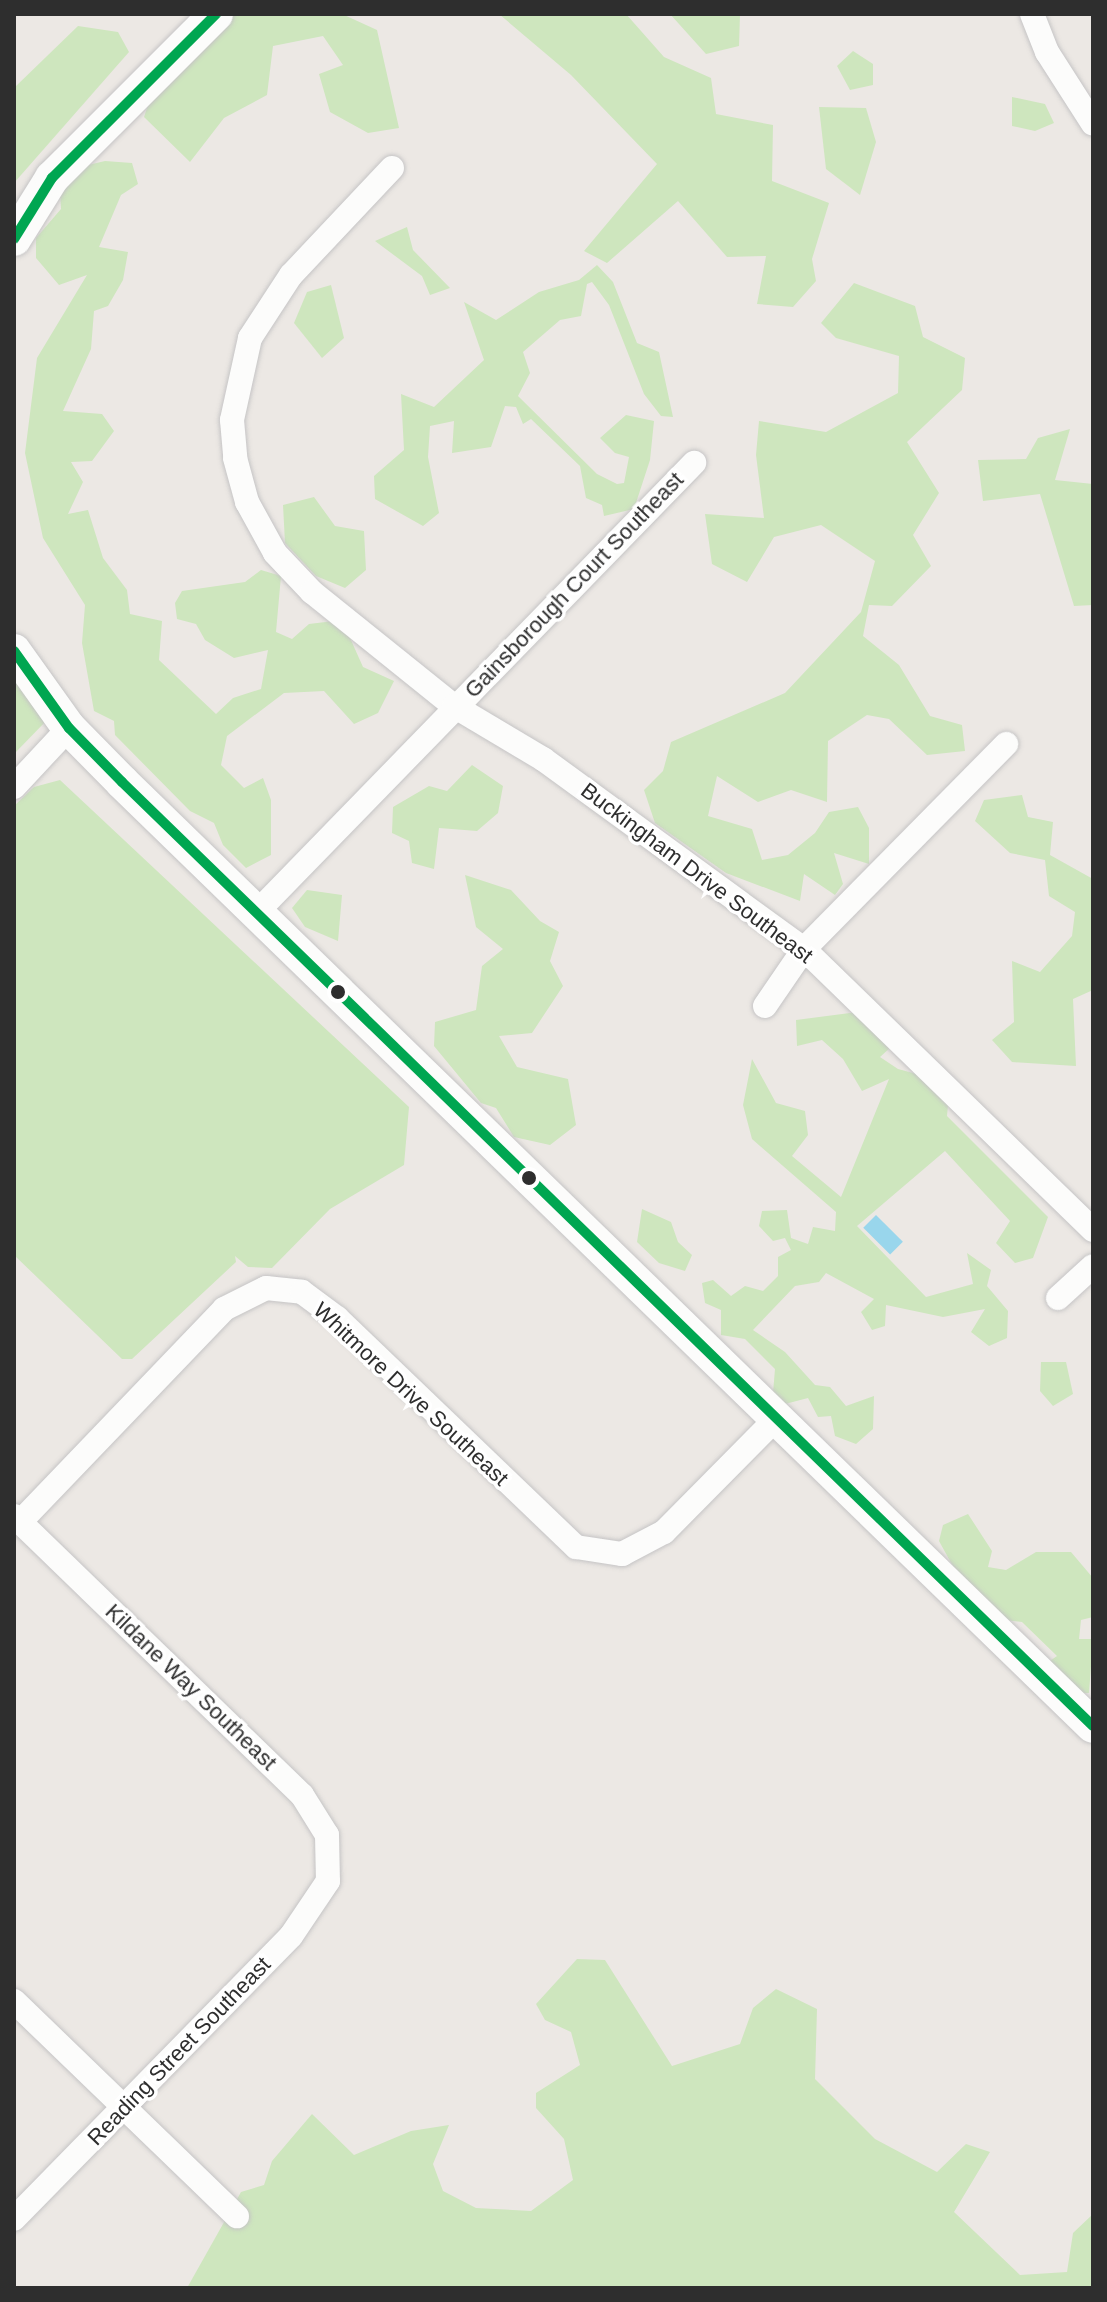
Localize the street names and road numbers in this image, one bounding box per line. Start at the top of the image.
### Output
street label: Gainsborough Court Southeast [459,467,689,703]
street label: Buckingham Drive Southeast [576,777,818,969]
street label: Whitmore Drive Southeast [308,1297,514,1491]
street label: Kildane Way Southeast [100,1598,282,1776]
street label: Reading Street Southeast [82,1951,276,2151]

